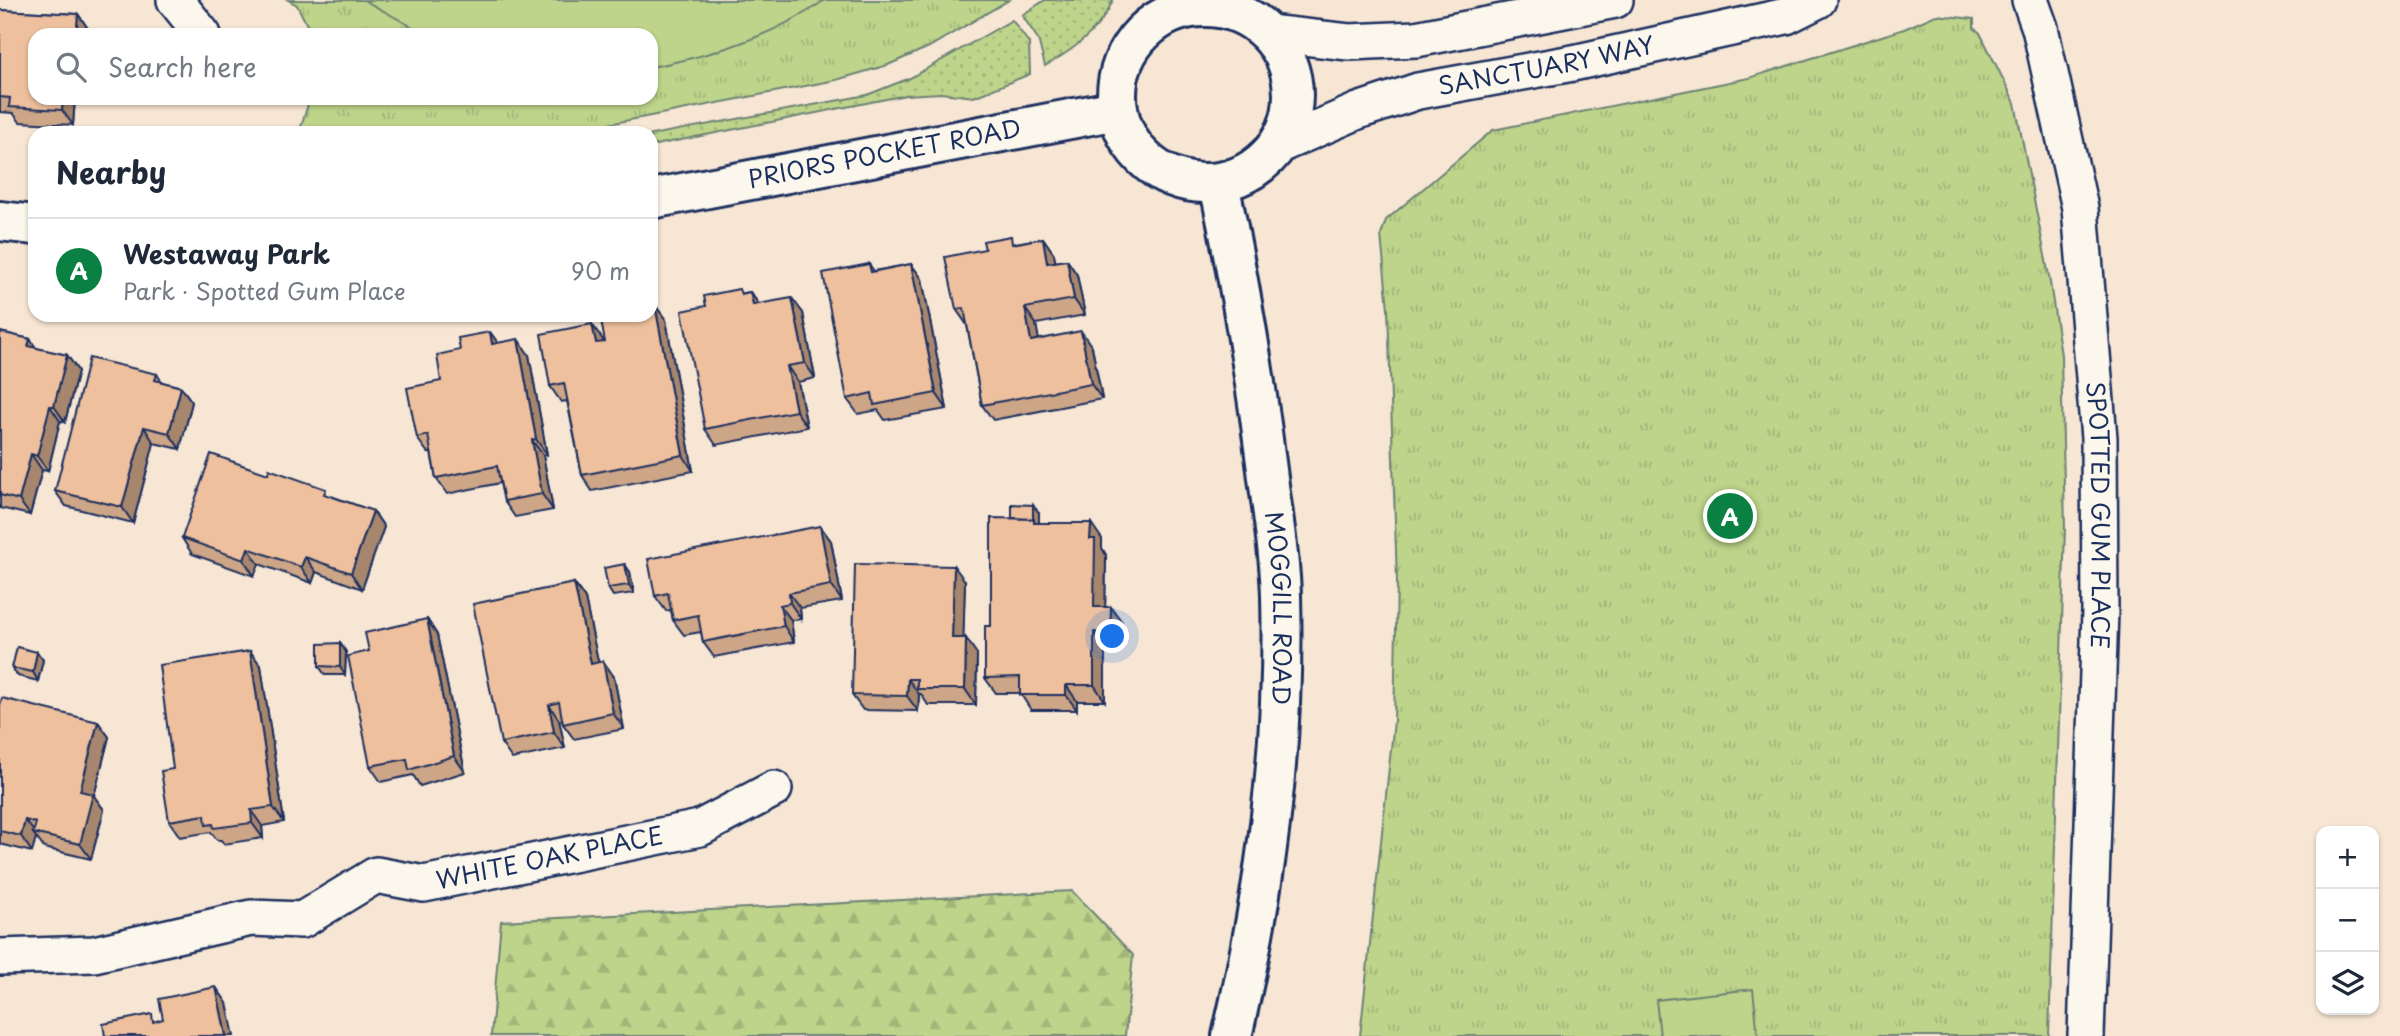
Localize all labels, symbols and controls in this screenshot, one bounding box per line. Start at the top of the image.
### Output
street label: SANCTUARY WAY [1435,26,1658,103]
search box [28,28,658,105]
text: Search here [108,47,257,86]
icon: search [52,48,90,86]
street label: PRIORS POCKET ROAD [745,109,1024,196]
text: Nearby [56,149,166,194]
text: Westaway Park [123,234,330,273]
text: A [70,253,88,288]
text: 90 m [571,253,630,288]
text: Park · Spotted Gum Place [123,273,405,308]
street label: SPOTTED GUM PLACE [2078,380,2120,650]
pin: A [1707,490,1753,542]
street label: MOGGILL ROAD [1257,509,1302,706]
your location [1095,619,1129,653]
street label: WHITE OAK PLACE [433,816,666,897]
map controls [2316,826,2379,1015]
button: + [2316,826,2379,889]
button: − [2316,889,2379,952]
button: layers [2316,952,2379,1015]

